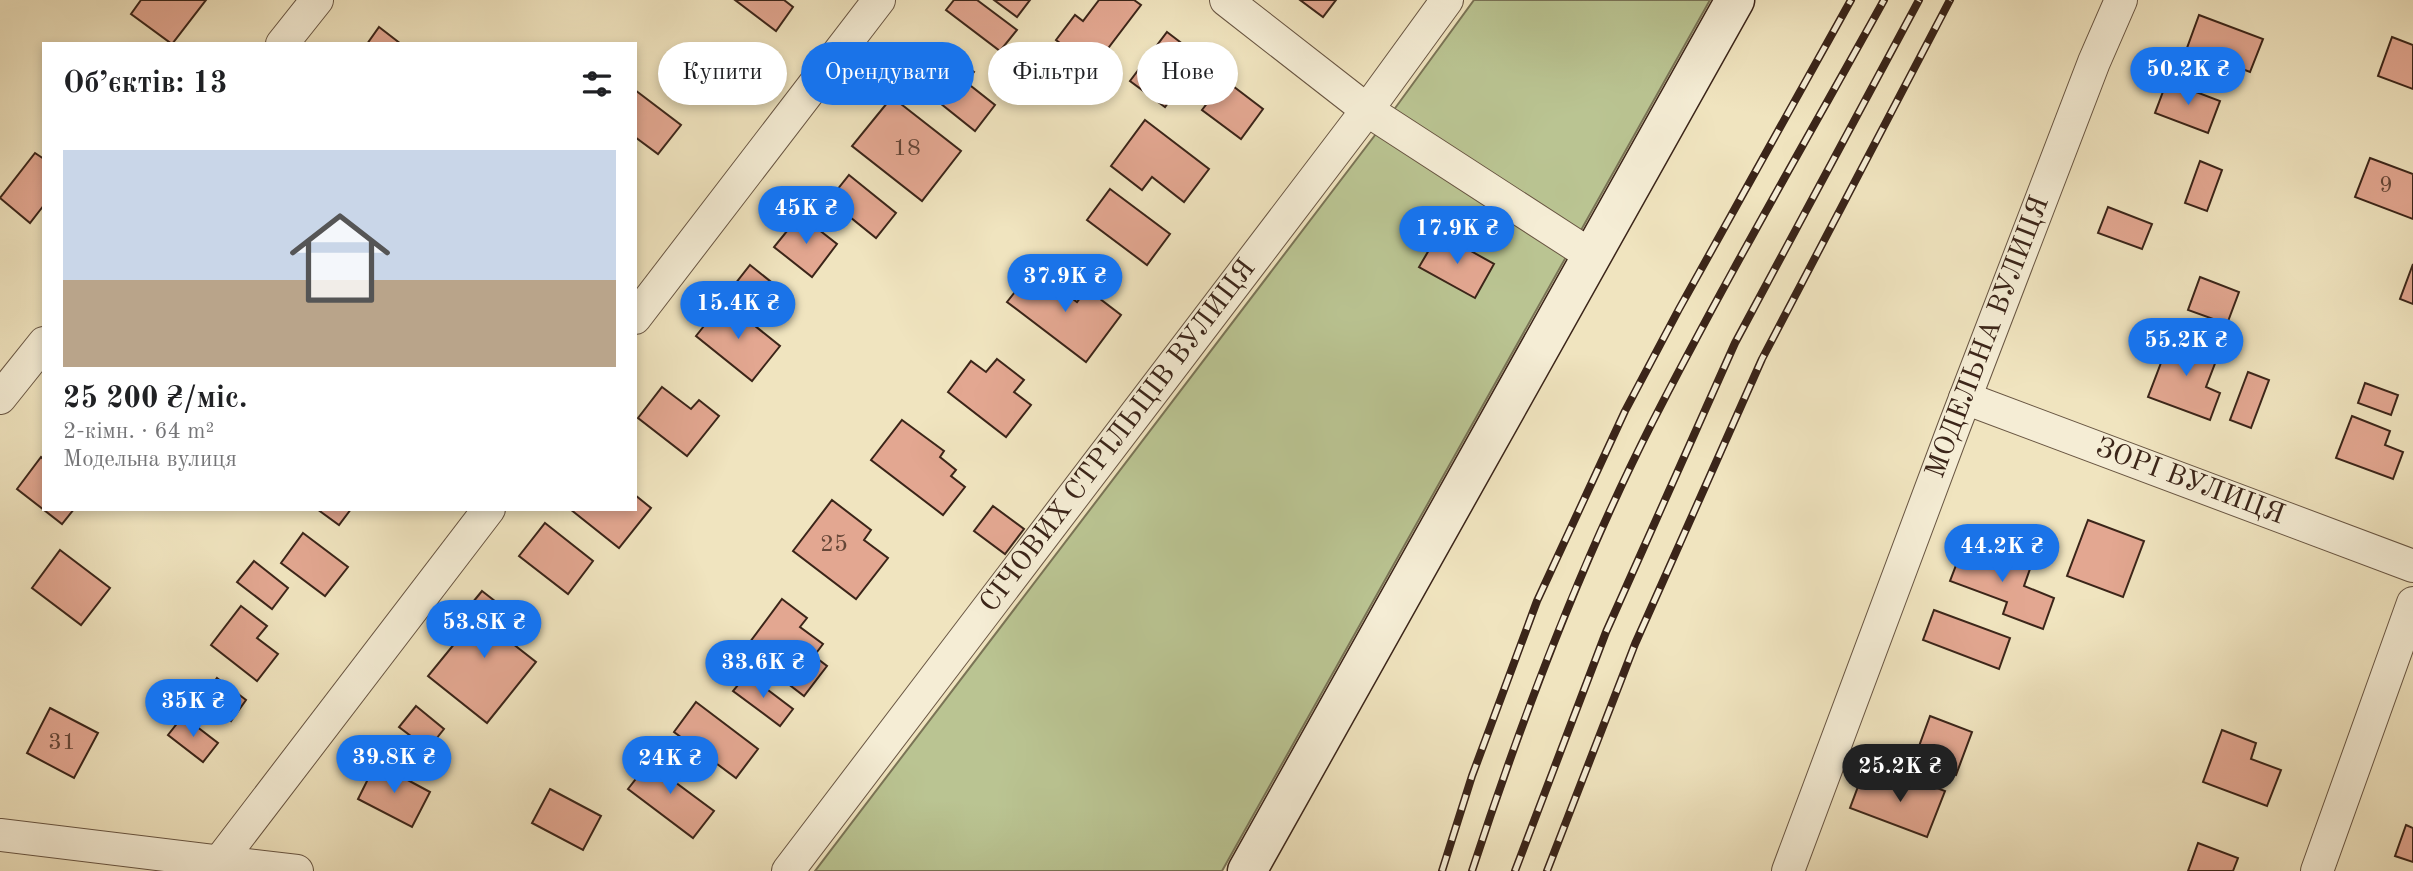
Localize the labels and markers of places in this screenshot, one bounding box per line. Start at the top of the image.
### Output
pin: 50.2K ₴ [2123,48,2253,107]
pin: 45K ₴ [757,187,855,246]
pin: 17.9K ₴ [1392,206,1522,266]
pin: 37.9K ₴ [1000,254,1130,314]
pin: 15.4K ₴ [673,282,803,341]
pin: 55.2K ₴ [2121,318,2251,378]
pin: 44.2K ₴ [1937,524,2067,584]
pin: 53.8K ₴ [419,600,549,660]
pin: 33.6K ₴ [698,640,828,700]
pin: 35K ₴ [144,680,242,739]
pin: 39.8K ₴ [329,736,459,795]
pin: 24K ₴ [621,736,719,796]
pin: 25.2K ₴ [1835,744,1965,804]

